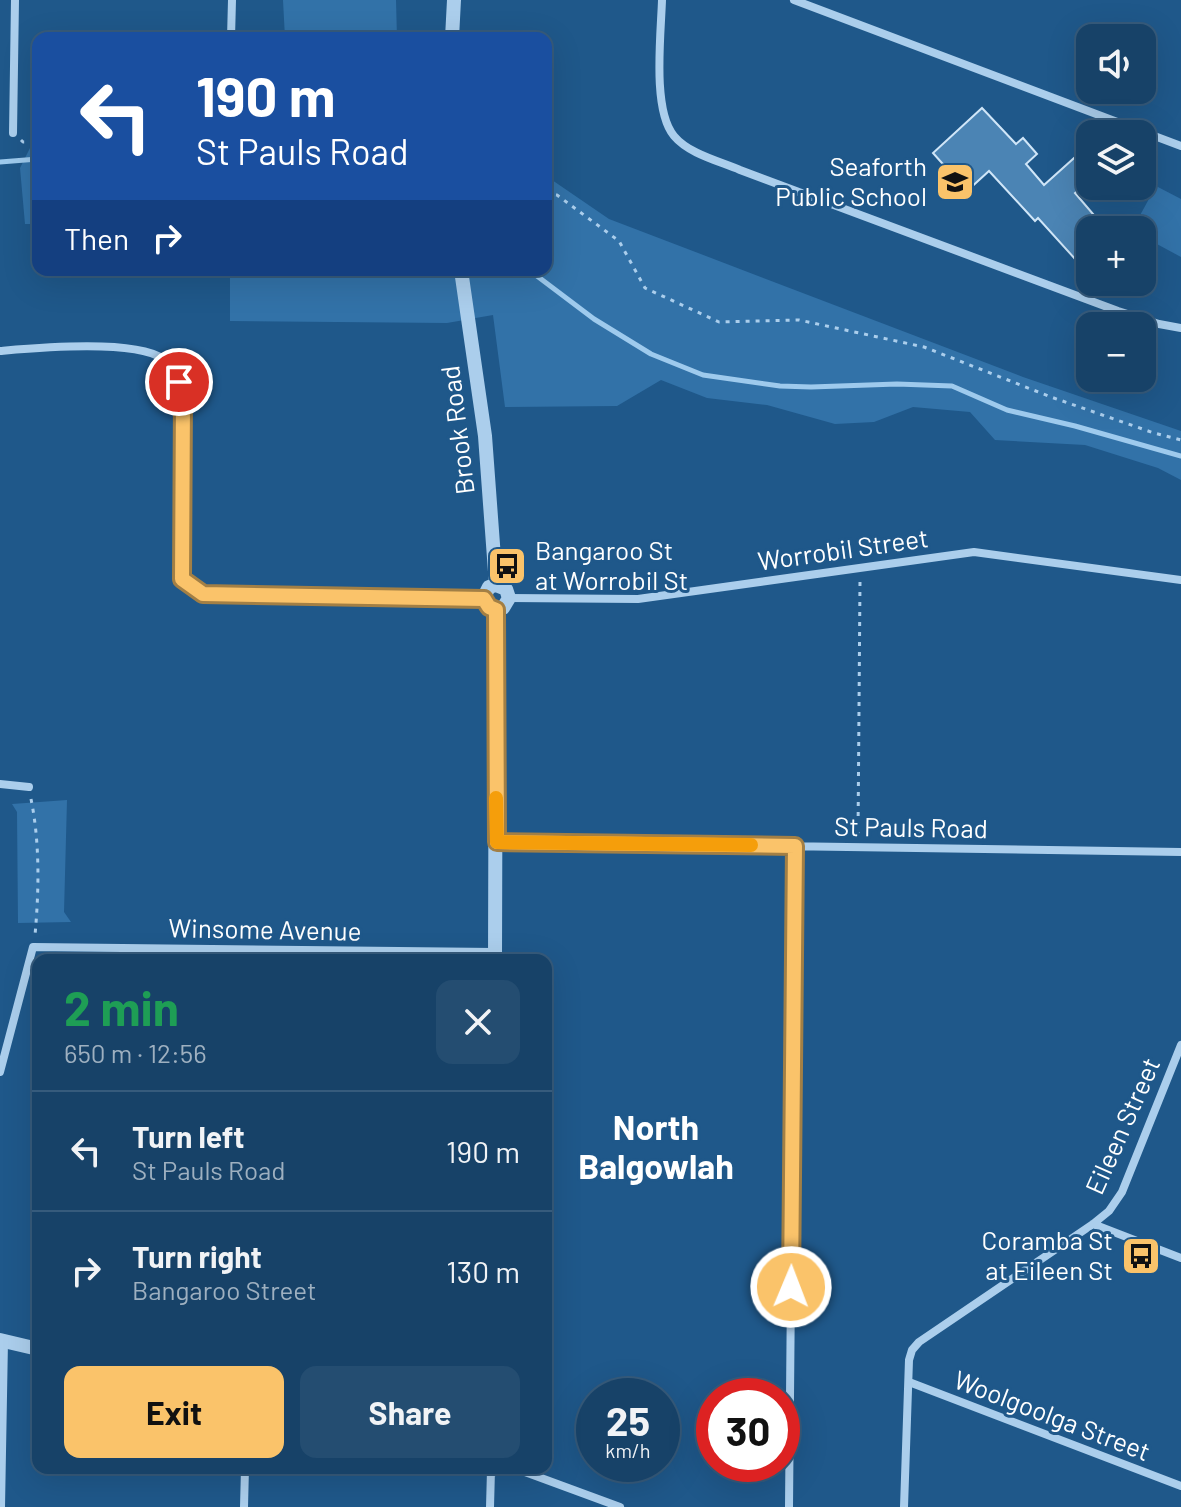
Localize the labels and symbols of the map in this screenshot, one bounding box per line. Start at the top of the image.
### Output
place label: Seaforth Public School [775,150,927,211]
school or university icon: Seaforth Public School [934,161,976,203]
pin [145,348,213,416]
street label: Brook Road [433,364,480,496]
street label: Worrobil Street [756,521,930,576]
place label: Bangaroo St at Worrobil St [535,534,688,595]
bus stop icon: Bangaroo St at Worrobil St [486,545,528,587]
street label: St Pauls Road [834,810,988,843]
street label: Winsome Avenue [168,911,362,946]
street label: Eileen Street [1078,1052,1166,1199]
district label: North Balgowlah [578,1106,734,1186]
place label: Coramba St at Eileen St [982,1224,1113,1285]
bus stop icon: Coramba St at Eileen St [1120,1235,1162,1277]
position arrow [749,1245,833,1329]
street label: Woolgoolga Street [950,1363,1155,1466]
speed limit sign: 30 [696,1378,800,1482]

